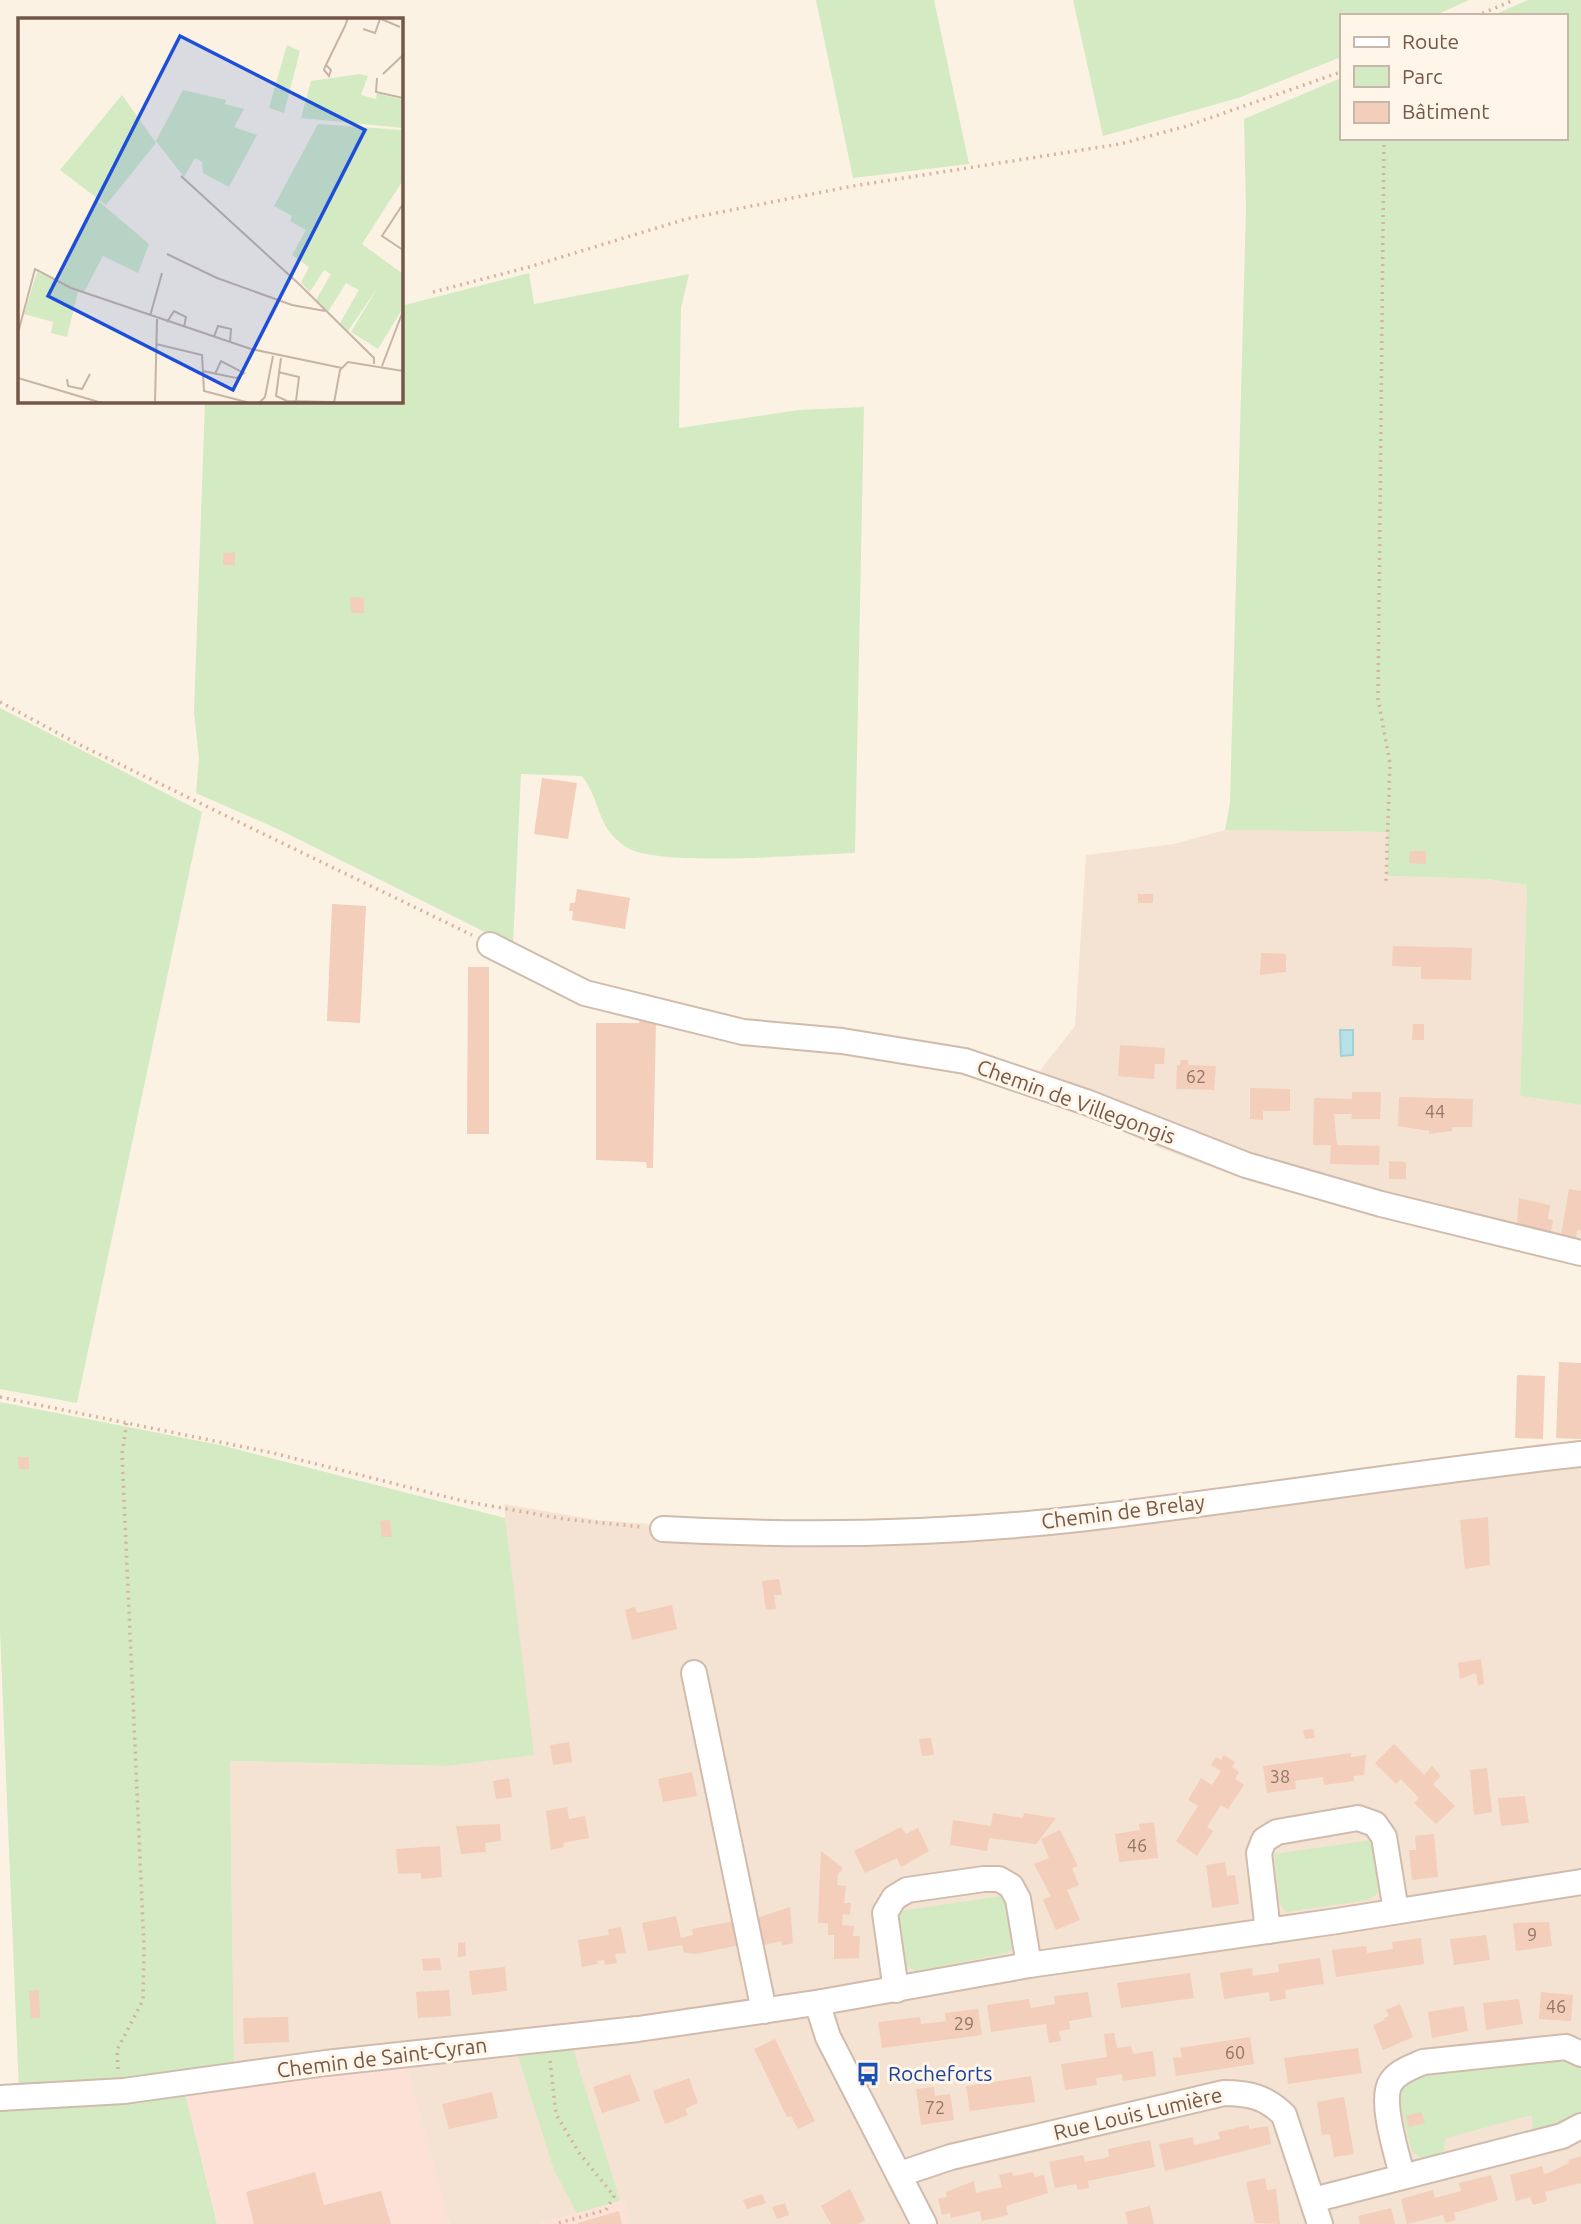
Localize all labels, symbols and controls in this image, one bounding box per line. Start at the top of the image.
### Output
legend [1340,14,1567,140]
inset map [18,18,402,402]
text: Route [1402,29,1459,53]
text: Parc [1402,64,1443,88]
text: Bâtiment [1402,99,1489,123]
street label: Chemin de Villegongis [974,1054,1179,1148]
house number: 62 [1186,1066,1206,1086]
house number: 44 [1425,1101,1445,1121]
street label: Chemin de Brelay [1040,1489,1206,1533]
house number: 38 [1270,1766,1290,1786]
house number: 46 [1127,1835,1147,1855]
house number: 9 [1527,1924,1537,1944]
house number: 46 [1546,1996,1566,2016]
house number: 29 [954,2013,974,2033]
street label: Chemin de Saint-Cyran [275,2032,488,2082]
house number: 60 [1225,2042,1245,2062]
bus stop icon: Rocheforts [854,2060,882,2088]
place label: Rocheforts [888,2061,992,2085]
street label: Rue Louis Lumière [1051,2082,1225,2144]
house number: 72 [925,2097,945,2117]

